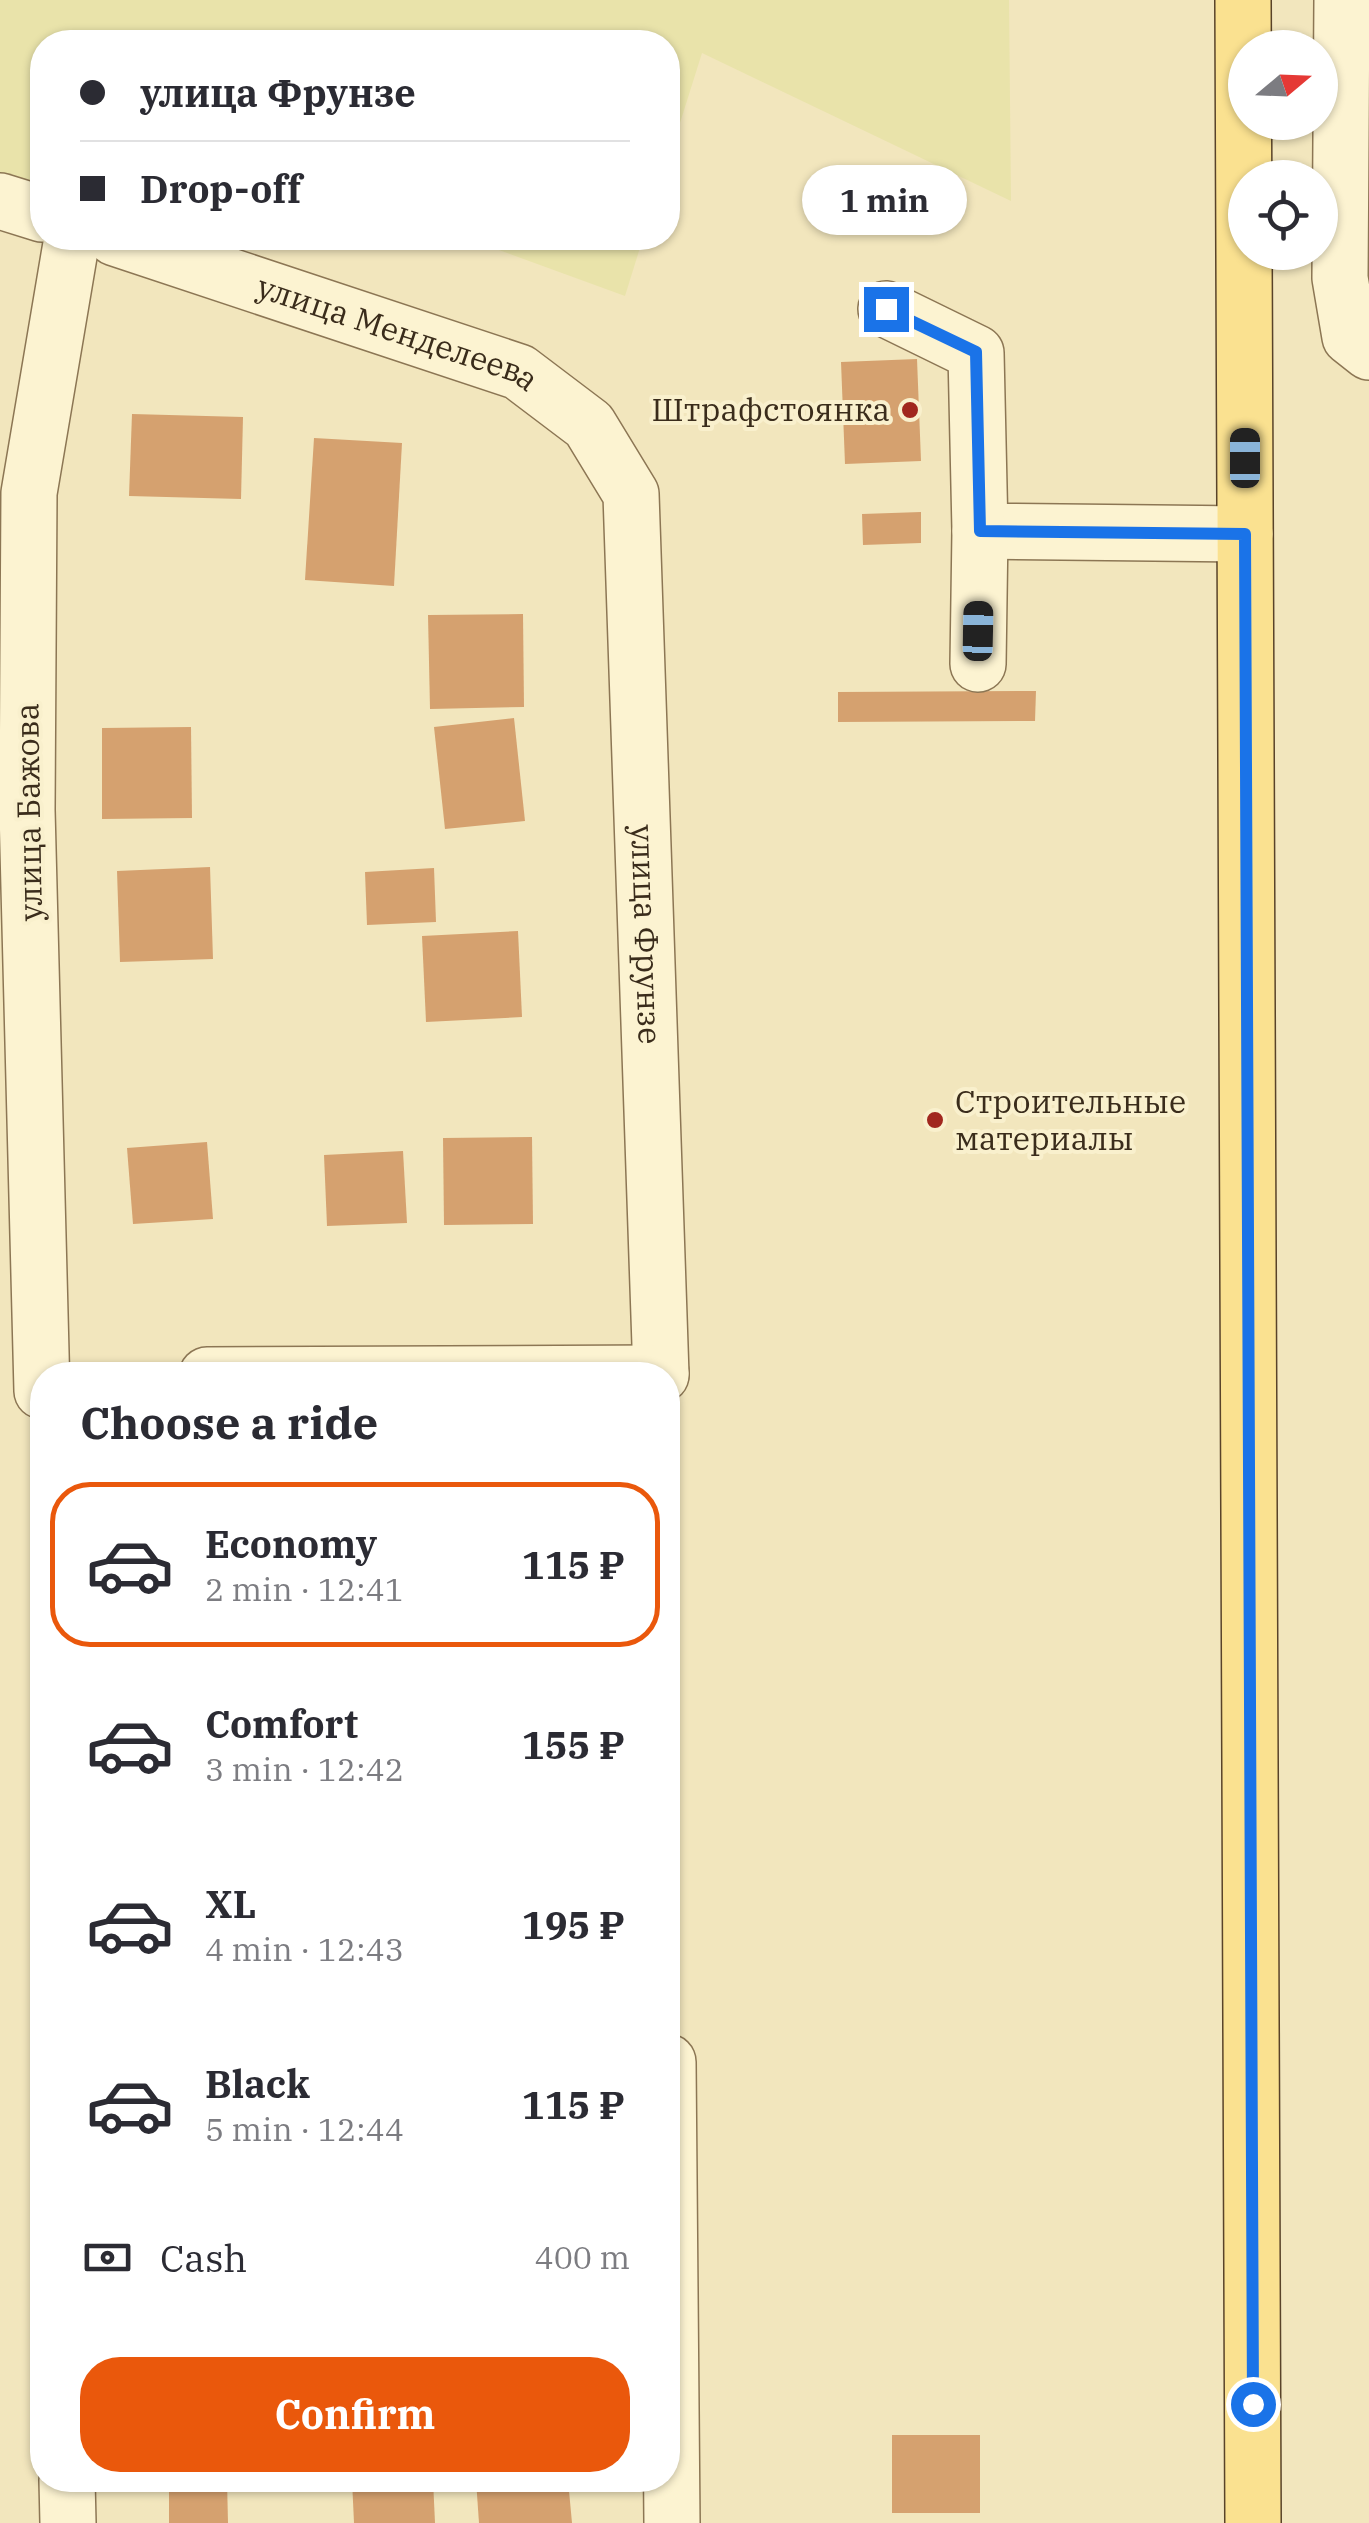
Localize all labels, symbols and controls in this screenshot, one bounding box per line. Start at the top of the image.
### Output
north arrow [1228,30,1338,140]
map controls [1228,30,1338,270]
text: улица Фрунзе [140,68,416,117]
button: locate [1228,160,1338,270]
text: Drop-off [140,164,302,213]
callout: 1 min [804,164,968,234]
text: 1 min [840,179,929,221]
street label: улица Менделеева [252,265,548,400]
route end [864,287,909,332]
place label: Штрафстоянка [652,388,890,430]
marker: Штрафстоянка [899,399,921,421]
car [1230,428,1260,488]
car [962,601,994,661]
street label: улица Бажова [5,703,51,922]
street label: улица Фрунзе [622,824,672,1045]
place label: Строительные материалы [955,1080,1186,1159]
marker: Строительные материалы [924,1109,946,1131]
text: Choose a ride [80,1393,378,1451]
text: Economy [205,1519,377,1568]
icon: car [85,1520,175,1610]
text: 115 ₽ [522,1540,625,1589]
text: 2 min · 12:41 [205,1568,404,1610]
text: Comfort [205,1699,358,1748]
icon: car [85,1700,175,1790]
text: 155 ₽ [522,1720,625,1769]
text: 3 min · 12:42 [205,1748,404,1790]
text: XL [205,1879,256,1928]
icon: car [85,1880,175,1970]
text: 195 ₽ [522,1900,625,1949]
text: 4 min · 12:43 [205,1928,404,1970]
text: Black [205,2059,310,2108]
icon: car [85,2060,175,2150]
text: 115 ₽ [522,2080,625,2129]
text: 5 min · 12:44 [205,2108,404,2150]
icon: cash [80,2230,135,2285]
text: Cash [160,2233,247,2282]
text: 400 m [534,2236,630,2278]
button: Confirm [80,2357,630,2472]
route start [1231,2382,1276,2427]

